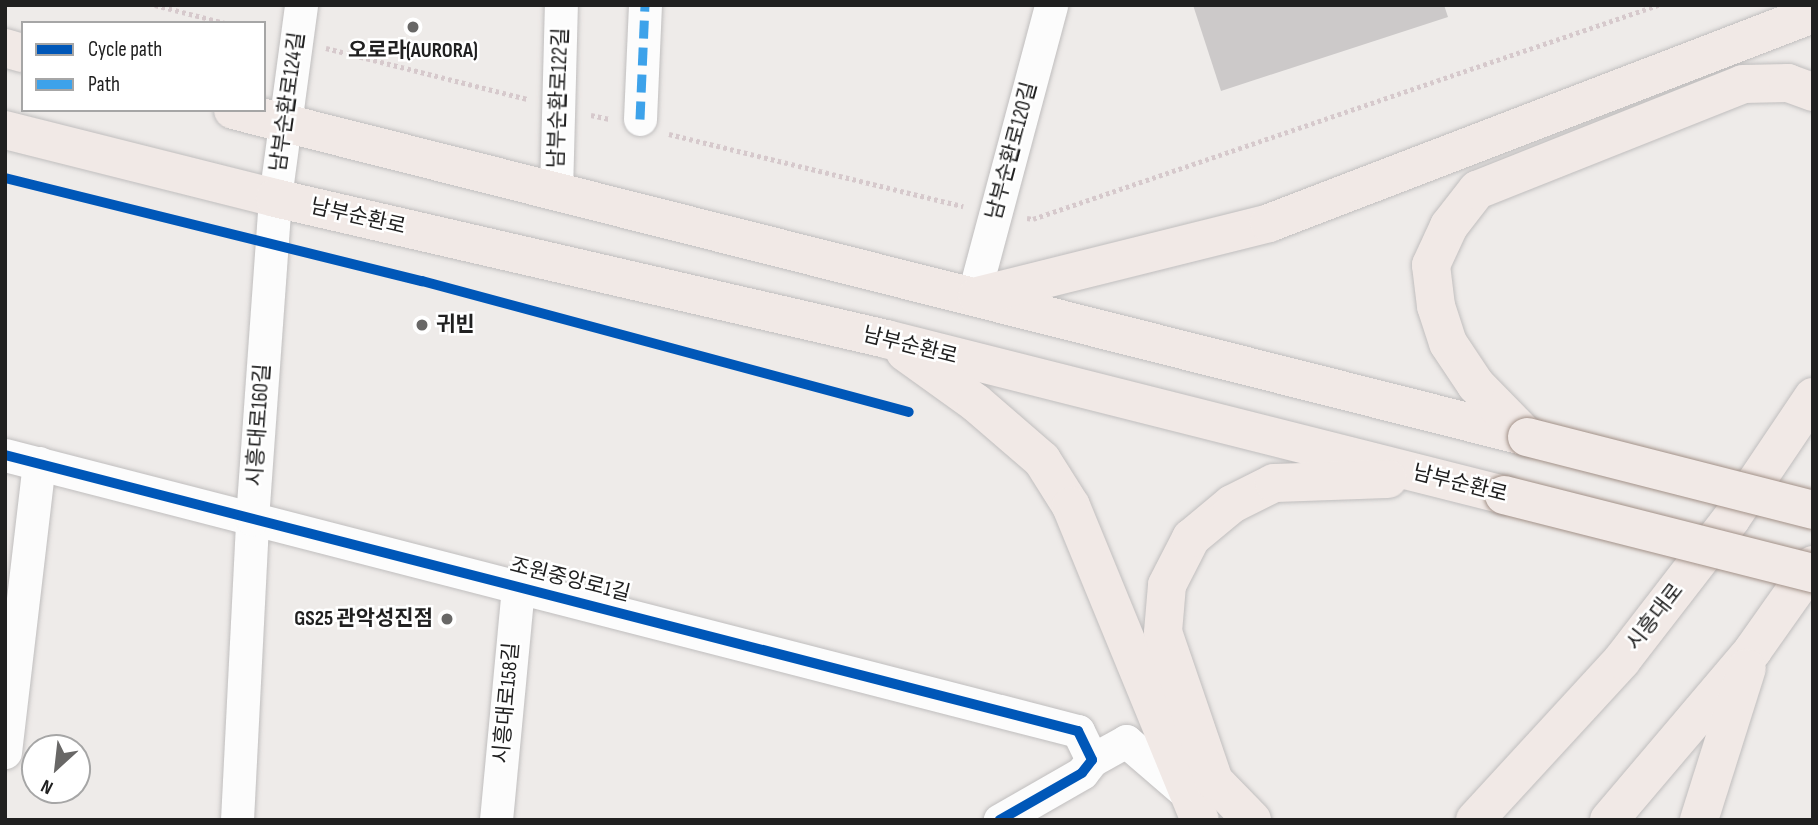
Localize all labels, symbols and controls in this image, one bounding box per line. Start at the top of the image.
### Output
marker: 오로라(AURORA) [405,19,421,35]
legend [21,21,266,112]
street label: 남부순환로122길 [544,27,574,169]
street label: 남부순환로124길 [266,31,310,173]
text: Cycle path [88,37,162,62]
place label: 오로라(AURORA) [348,38,478,64]
text: Path [88,72,120,97]
street label: 남부순환로120길 [982,79,1042,223]
street label: 남부순환로 [308,194,408,240]
place label: 귀빈 [436,312,475,338]
marker: 귀빈 [414,317,430,333]
street label: 남부순환로 [860,322,960,370]
street label: 시흥대로160길 [242,363,276,487]
street label: 남부순환로 [1410,460,1510,508]
street label: 조원중앙로1길 [507,553,633,607]
street label: 시흥대로 [1621,579,1689,655]
place label: GS25 관악성진점 [294,606,433,632]
marker: GS25 관악성진점 [439,611,455,627]
street label: 시흥대로158길 [489,641,525,765]
north arrow [21,734,91,804]
text: N [37,774,57,799]

